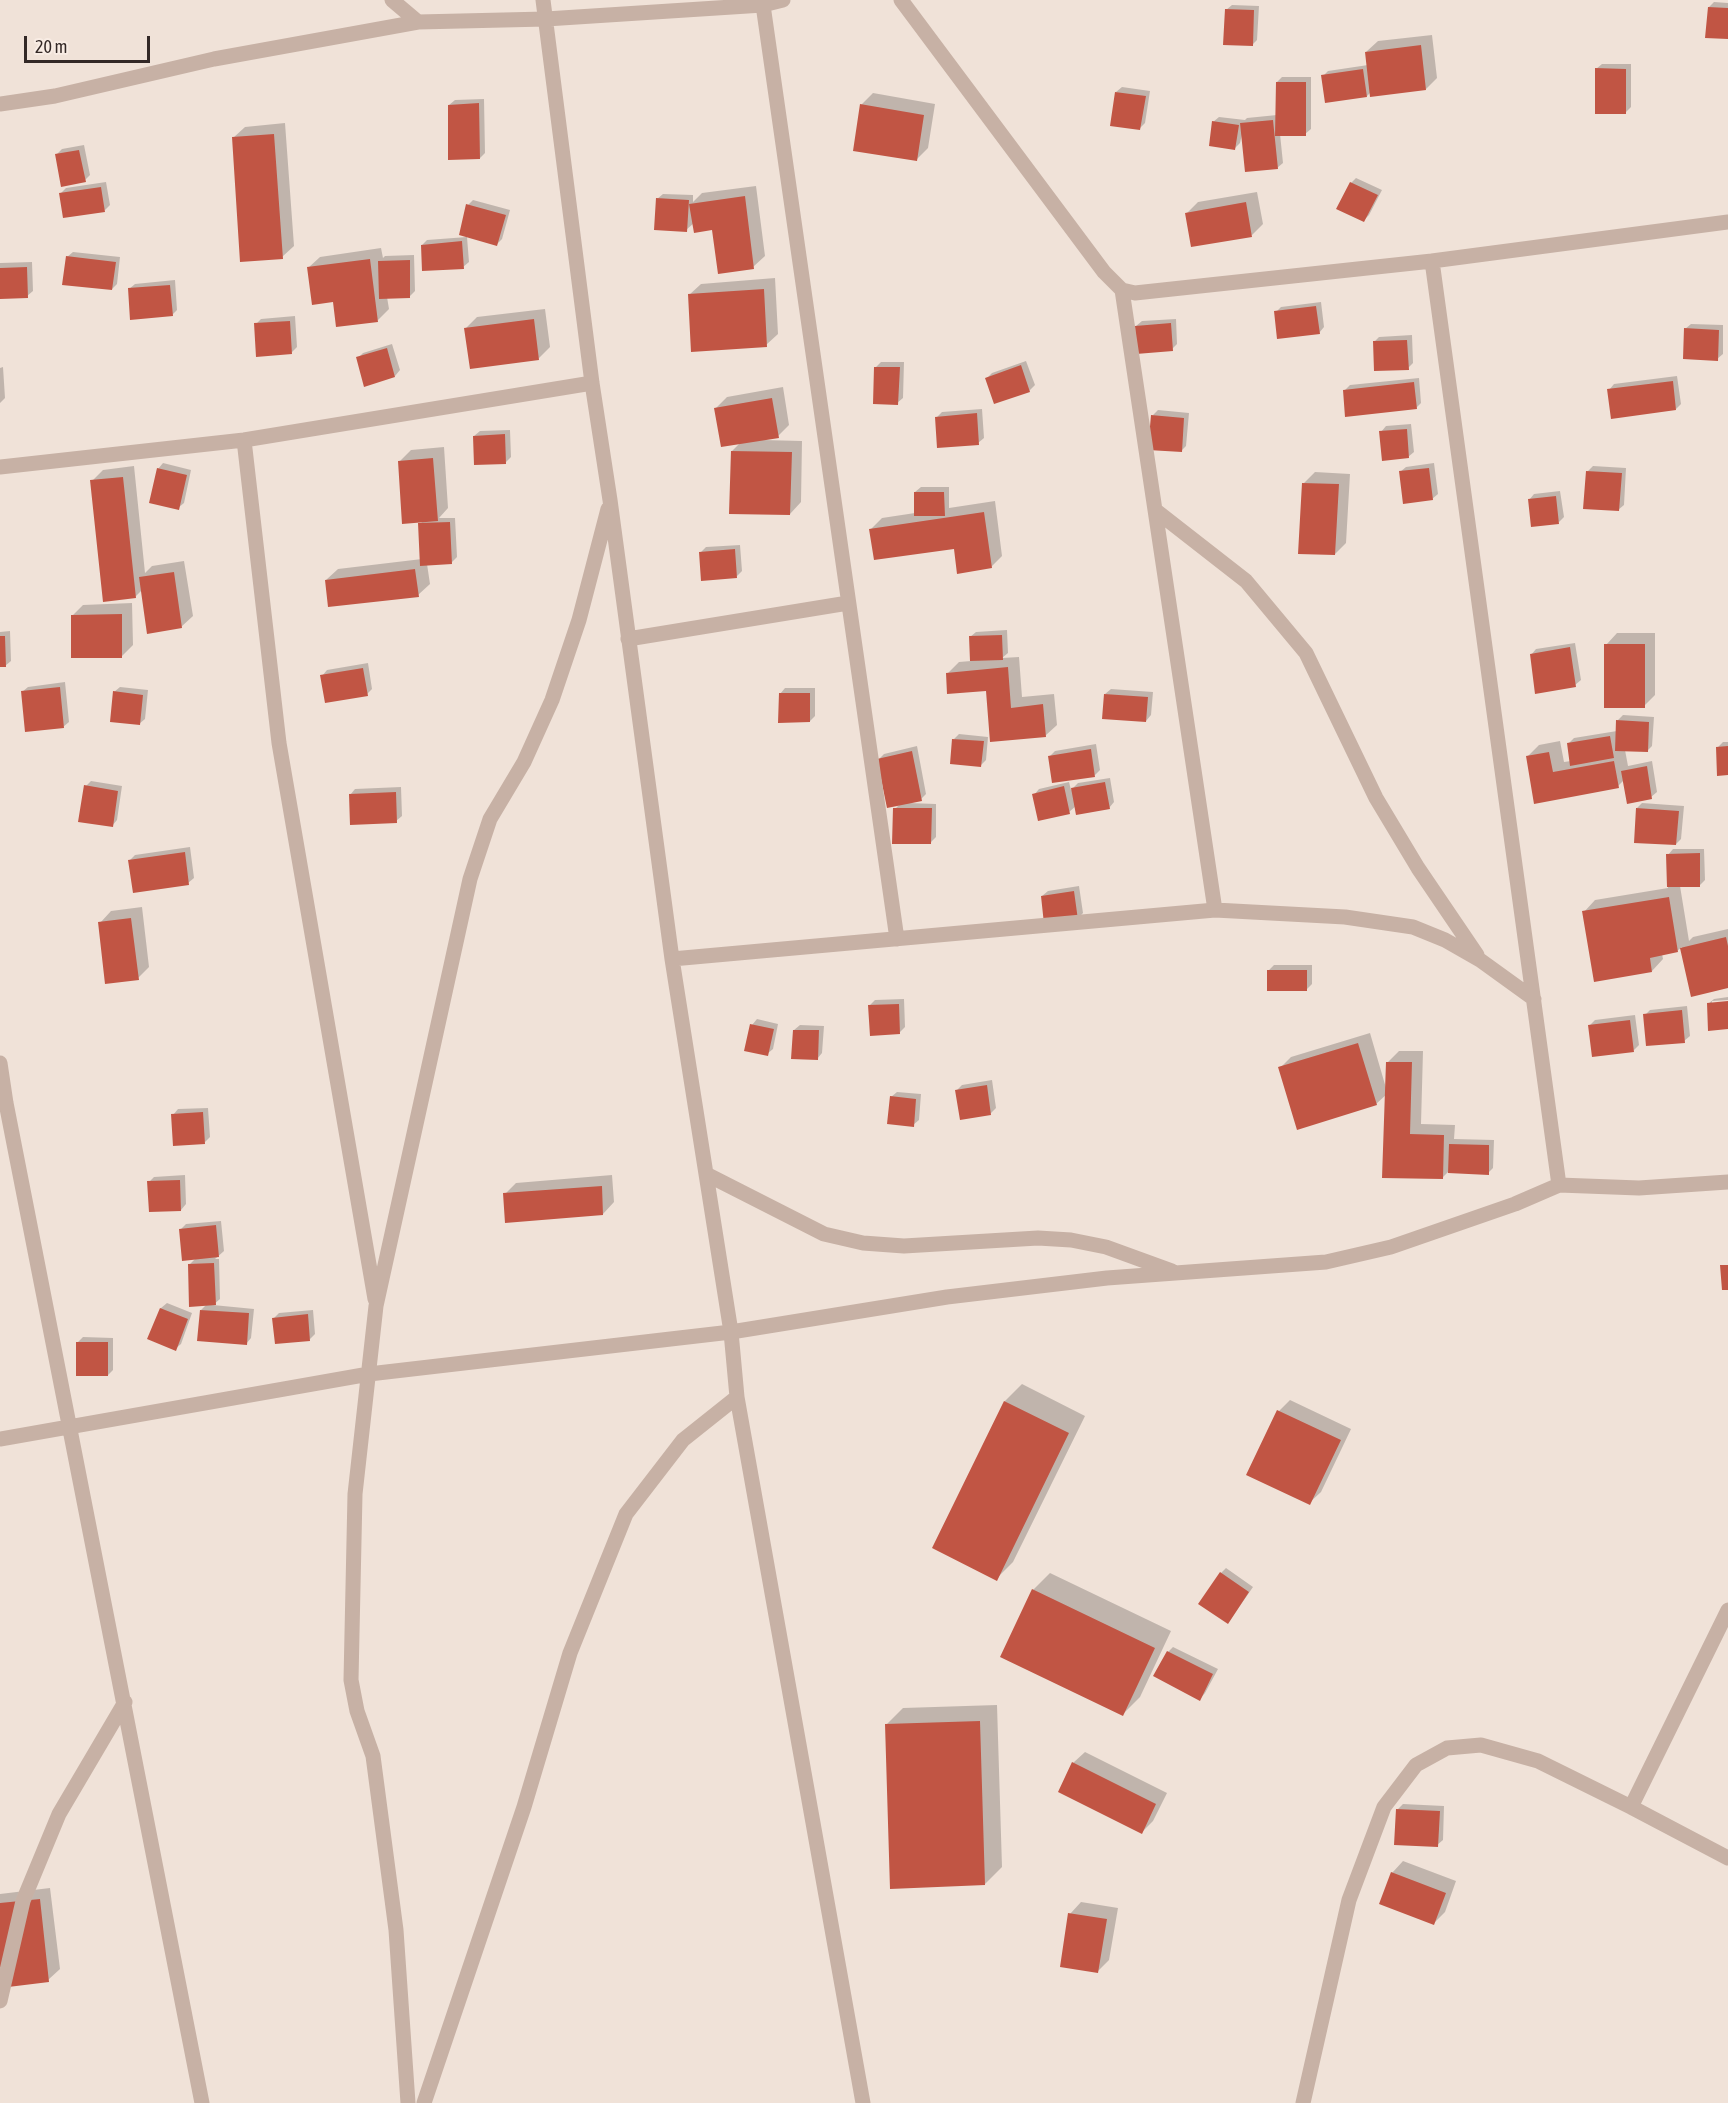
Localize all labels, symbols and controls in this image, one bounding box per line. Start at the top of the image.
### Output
scale bar [27,24,153,62]
text: 20 m [35,36,67,57]

